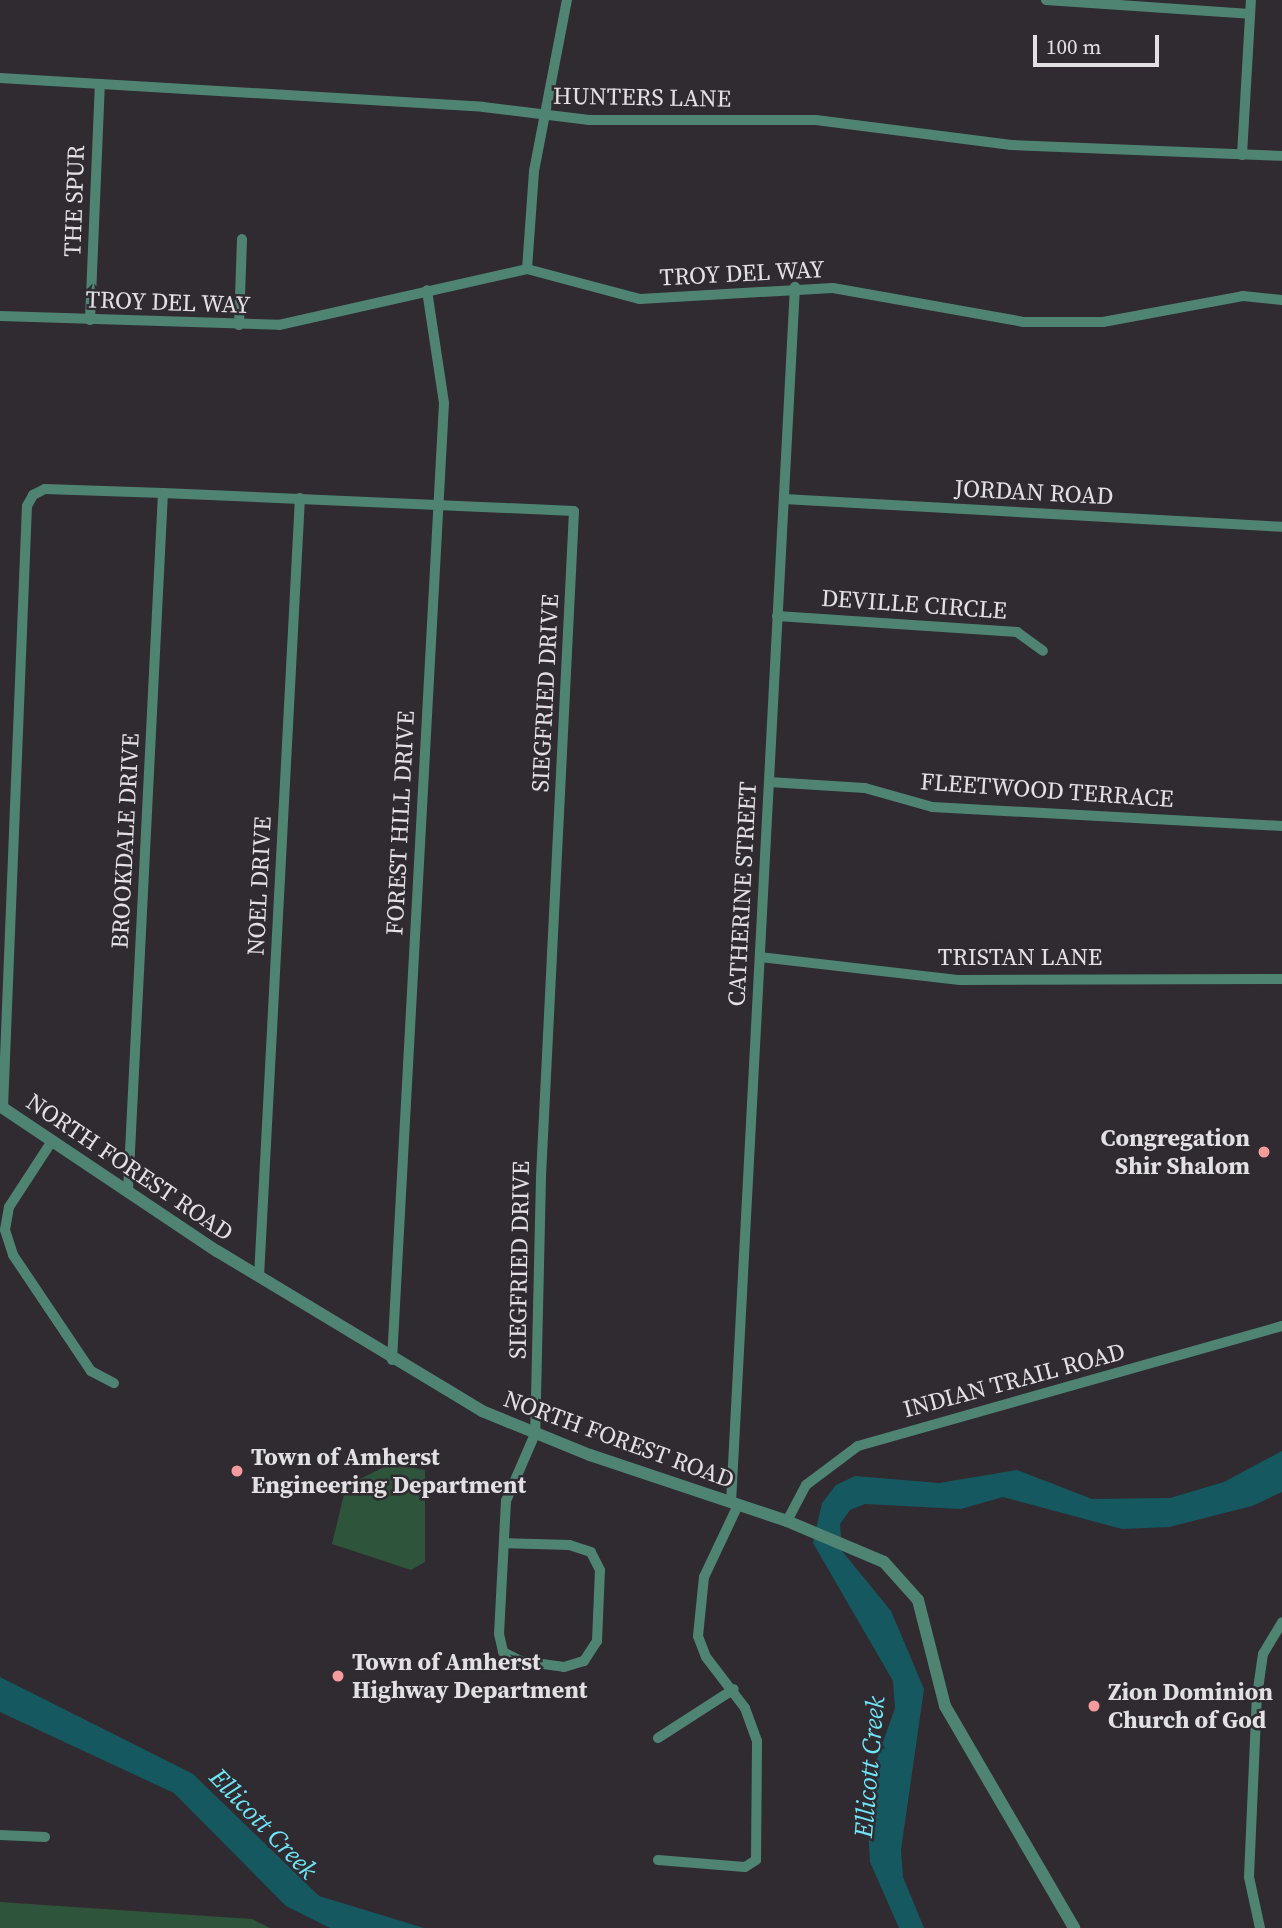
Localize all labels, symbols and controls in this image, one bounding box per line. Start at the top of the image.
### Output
scale bar [1037,21,1163,65]
text: 100 m [1046,32,1101,61]
street label: HUNTERS LANE [553,81,731,113]
street label: THE SPUR [58,145,90,257]
street label: TROY DEL WAY [658,254,826,292]
street label: TROY DEL WAY [84,285,252,319]
street label: JORDAN ROAD [954,473,1114,511]
street label: DEVILLE CIRCLE [820,583,1008,625]
street label: SIEGFRIED DRIVE [525,593,565,793]
street label: FOREST HILL DRIVE [380,710,420,936]
street label: BROOKDALE DRIVE [105,732,145,950]
street label: FLEETWOOD TERRACE [919,767,1175,813]
street label: CATHERINE STREET [722,781,762,1007]
street label: NOEL DRIVE [241,816,277,956]
street label: TRISTAN LANE [938,943,1102,971]
street label: NORTH FOREST ROAD [21,1087,239,1247]
place label: Congregation Shir Shalom [1101,1124,1250,1180]
marker: Congregation Shir Shalom [1256,1144,1272,1160]
street label: SIEGFRIED DRIVE [503,1161,535,1359]
street label: INDIAN TRAIL ROAD [900,1336,1128,1424]
street label: NORTH FOREST ROAD [500,1384,738,1494]
place label: Town of Amherst Engineering Department [251,1443,526,1499]
marker: Town of Amherst Engineering Department [229,1463,245,1479]
place label: Town of Amherst Highway Department [352,1648,587,1704]
marker: Town of Amherst Highway Department [330,1668,346,1684]
place label: Zion Dominion Church of God [1108,1678,1273,1734]
water label: Ellicott Creek [848,1695,892,1839]
marker: Zion Dominion Church of God [1086,1698,1102,1714]
water label: Ellicott Creek [202,1762,324,1886]

